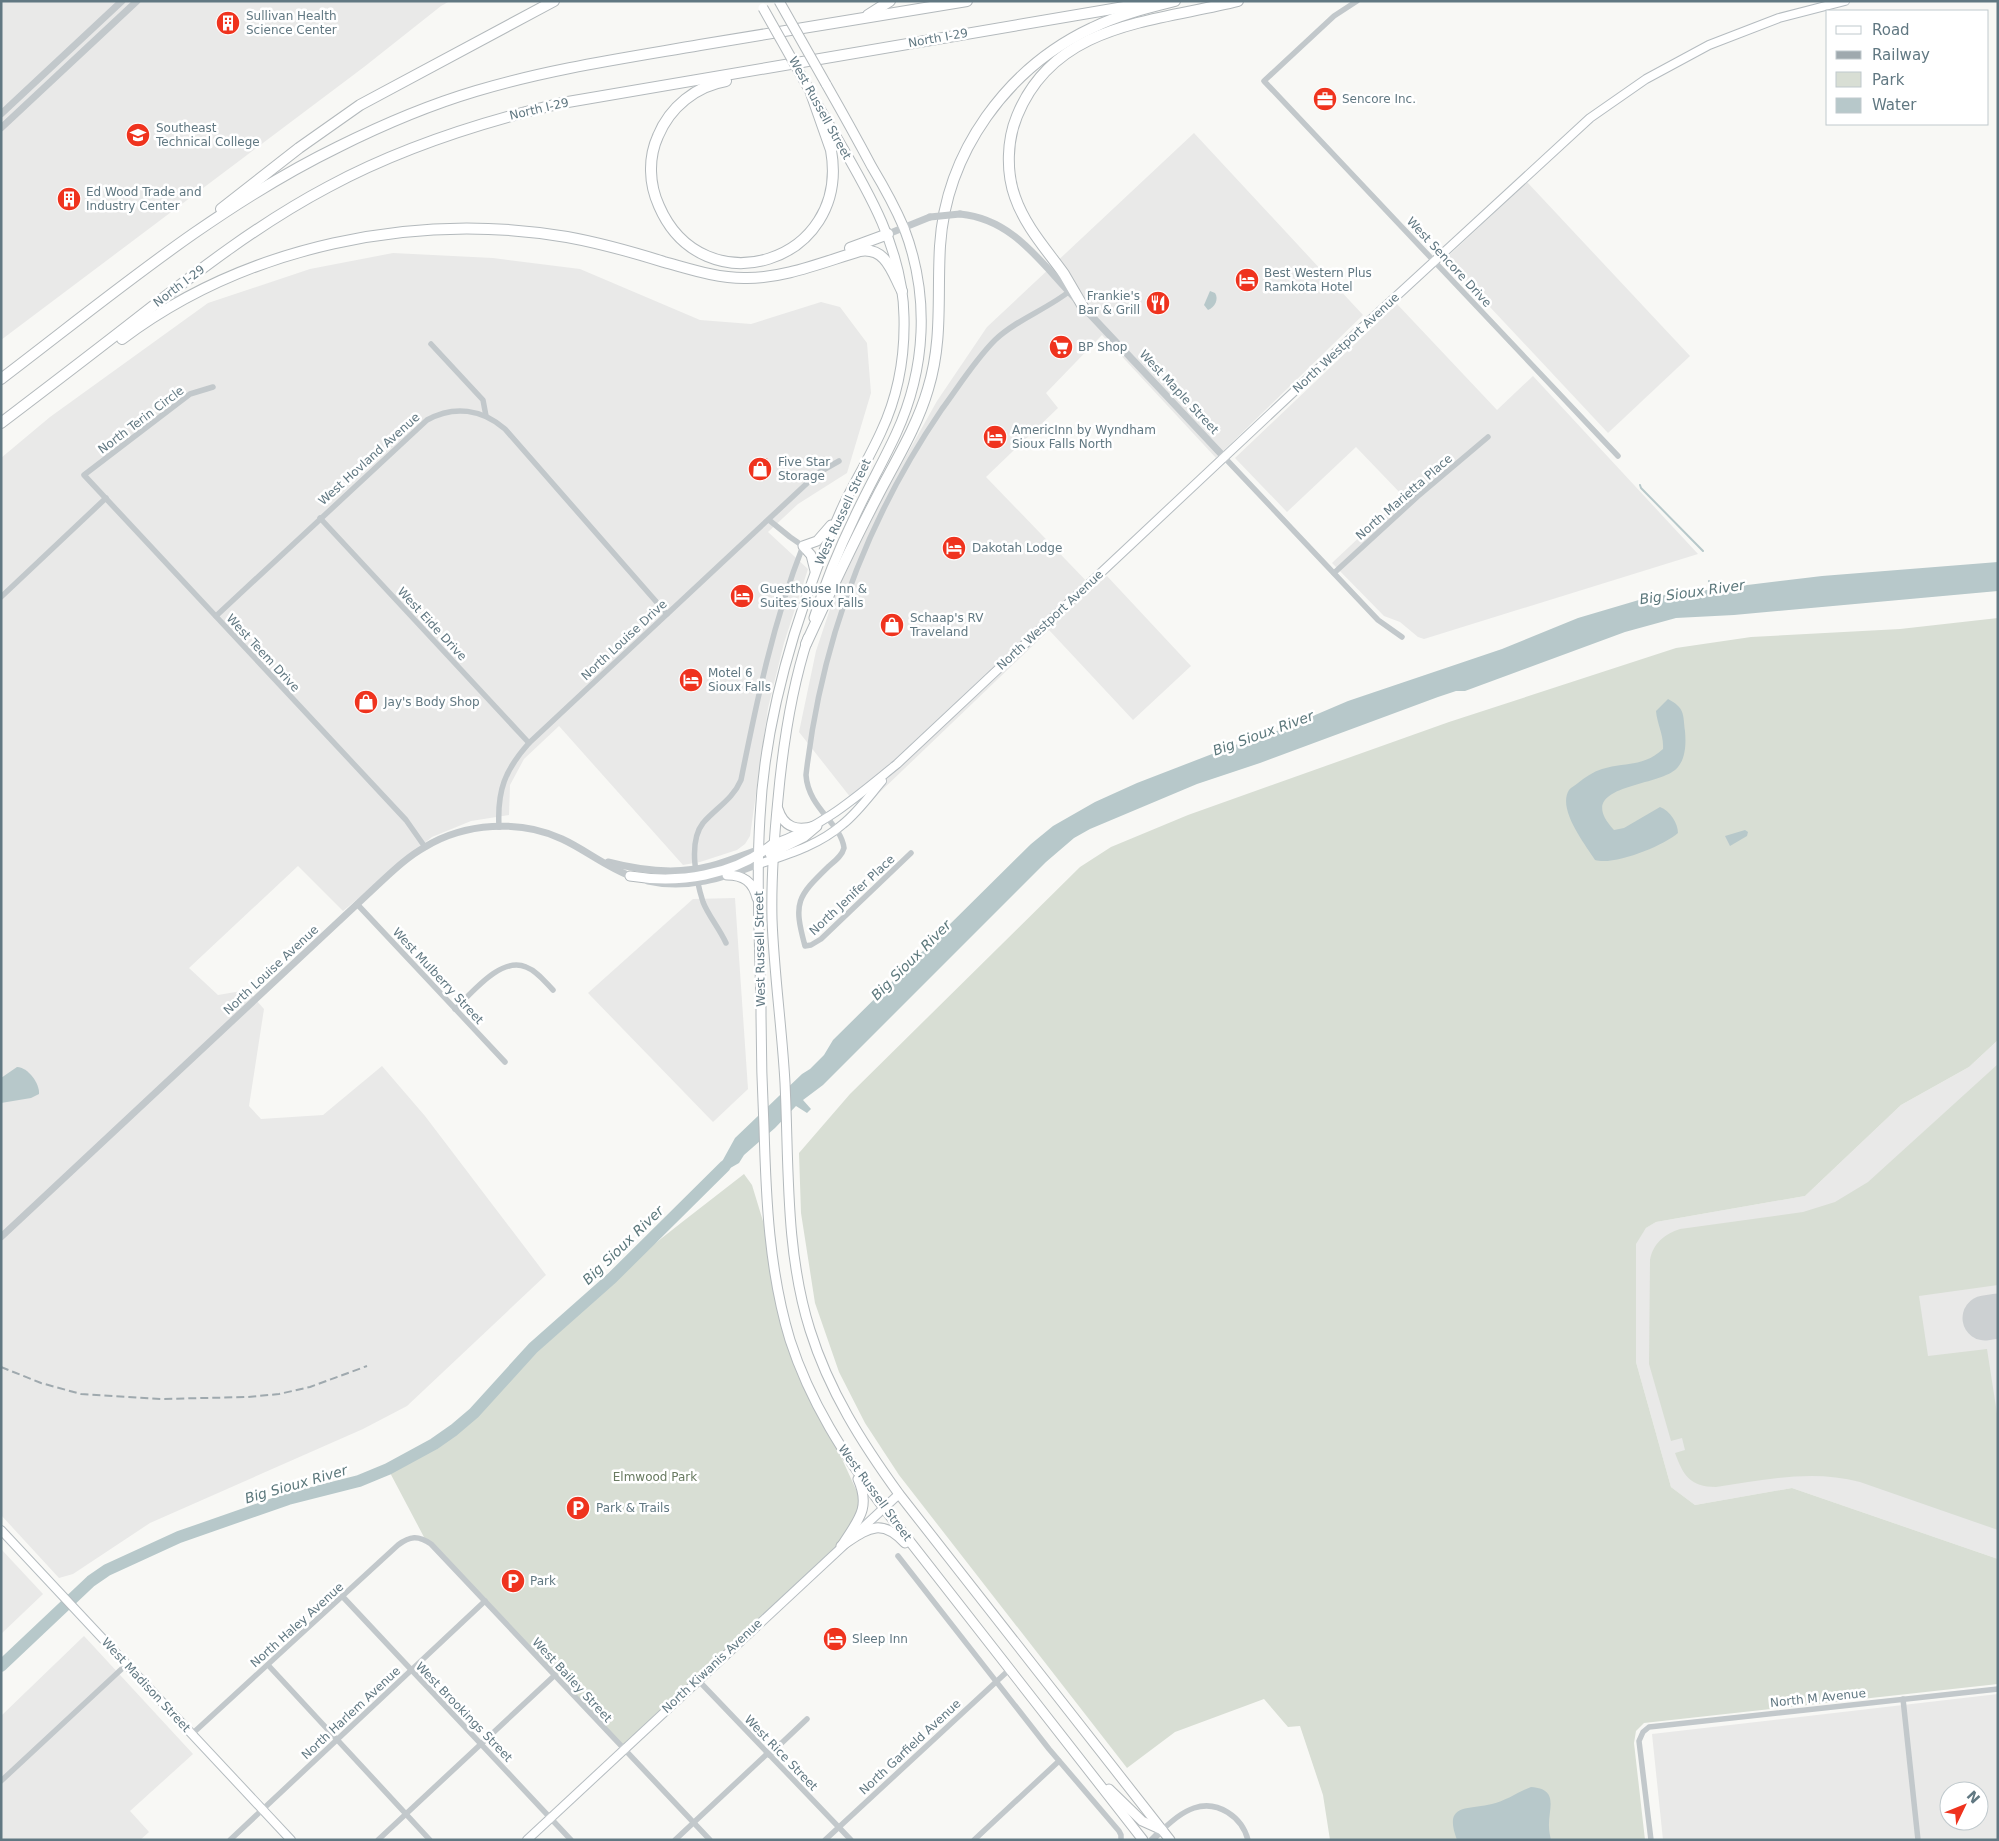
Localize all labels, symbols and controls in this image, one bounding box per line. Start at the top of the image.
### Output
place label: Sullivan Health Science Center [246,9,337,37]
building icon: Sullivan Health Science Center [215,10,241,36]
legend [1826,10,1989,125]
text: Road [1872,21,1910,39]
street label: North I-29 [907,26,969,50]
text: Railway [1872,46,1930,64]
street label: West Russell Street [786,54,854,162]
text: Park [1872,71,1905,89]
office icon: Sencore Inc. [1312,86,1338,112]
place label: Sencore Inc. [1342,92,1416,106]
street label: North I-29 [508,95,570,123]
text: Water [1872,96,1917,114]
place label: Southeast Technical College [155,121,260,149]
school or university icon: Southeast Technical College [125,122,151,148]
place label: Ed Wood Trade and Industry Center [86,185,202,213]
building icon: Ed Wood Trade and Industry Center [56,186,82,212]
street label: West Sencore Drive [1404,214,1494,310]
street label: North I-29 [151,262,207,310]
place label: Best Western Plus Ramkota Hotel [1264,266,1372,294]
hotel icon: Best Western Plus Ramkota Hotel [1234,267,1260,293]
place label: Frankie's Bar & Grill [1078,289,1140,317]
restaurant icon: Frankie's Bar & Grill [1145,290,1171,316]
street label: North Westport Avenue [1290,290,1402,396]
supermarket icon: BP Shop [1048,334,1074,360]
place label: BP Shop [1078,340,1127,354]
street label: West Maple Street [1136,347,1222,437]
street label: North Terin Circle [95,383,187,457]
street label: West Hovland Avenue [316,410,422,508]
place label: AmericInn by Wyndham Sioux Falls North [1012,423,1156,451]
hotel icon: AmericInn by Wyndham Sioux Falls North [982,424,1008,450]
street label: North Marietta Place [1353,451,1455,543]
place label: Five Star Storage [778,455,830,483]
shop icon: Five Star Storage [747,456,773,482]
street label: West Russell Street [812,456,874,567]
hotel icon: Dakotah Lodge [941,535,967,561]
place label: Dakotah Lodge [972,541,1062,555]
street label: North Westport Avenue [994,567,1106,673]
water label: Big Sioux River [1638,577,1747,607]
place label: Guesthouse Inn & Suites Sioux Falls [760,582,867,610]
hotel icon: Guesthouse Inn & Suites Sioux Falls [729,583,755,609]
street label: West Eide Drive [394,584,470,664]
street label: North Louise Drive [578,597,670,683]
street label: West Teem Drive [223,611,303,695]
place label: Schaap's RV Traveland [909,611,984,639]
shop icon: Schaap's RV Traveland [879,612,905,638]
place label: Motel 6 Sioux Falls [708,666,771,694]
hotel icon: Motel 6 Sioux Falls [678,667,704,693]
shop icon: Jay's Body Shop [353,689,379,715]
place label: Jay's Body Shop [383,695,480,709]
water label: Big Sioux River [1210,707,1317,759]
street label: North Jenifer Place [806,852,898,938]
street label: West Russell Street [752,891,768,1007]
water label: Big Sioux River [868,916,955,1003]
street label: North Louise Avenue [221,923,321,1017]
street label: West Mulberry Street [390,925,487,1027]
water label: Big Sioux River [579,1202,668,1288]
street label: West Russell Street [835,1442,915,1544]
water label: Big Sioux River [243,1461,350,1506]
park label: Elmwood Park [613,1470,697,1484]
parking icon: Park & Trails [565,1495,591,1521]
place label: Park & Trails [596,1501,670,1515]
parking icon: Park [500,1568,526,1594]
place label: Park [530,1574,556,1588]
street label: North Haley Avenue [248,1580,346,1670]
street label: North Kiwanis Avenue [659,1616,765,1716]
hotel icon: Sleep Inn [822,1626,848,1652]
place label: Sleep Inn [852,1632,908,1646]
street label: West Madison Street [99,1635,193,1735]
street label: West Bailey Street [529,1635,615,1725]
street label: West Brookings Street [413,1659,515,1765]
street label: North Harlem Avenue [299,1664,403,1762]
street label: North M Avenue [1769,1686,1867,1710]
street label: North Garfield Avenue [856,1696,964,1798]
street label: West Rice Street [741,1712,821,1794]
north arrow [1939,1781,1989,1831]
text: N [1964,1787,1983,1807]

